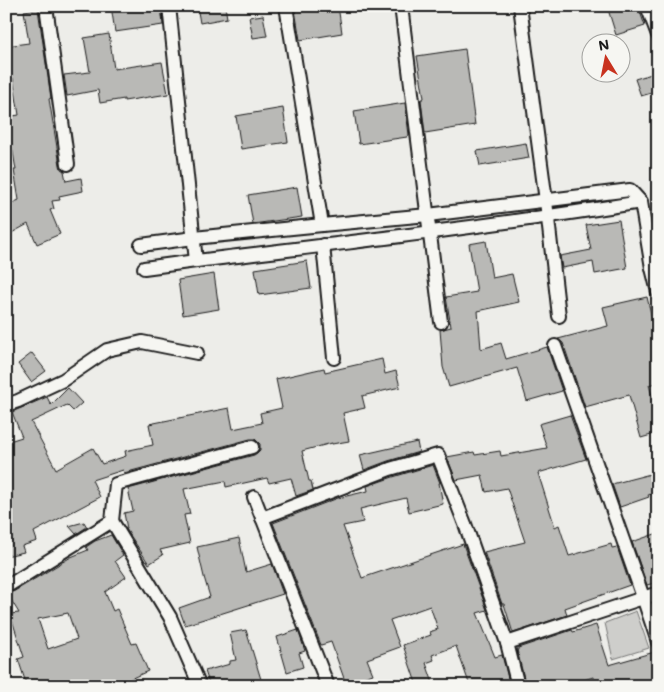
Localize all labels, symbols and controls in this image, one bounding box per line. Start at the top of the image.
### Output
north arrow [582,32,632,82]
text: N [597,34,611,55]

